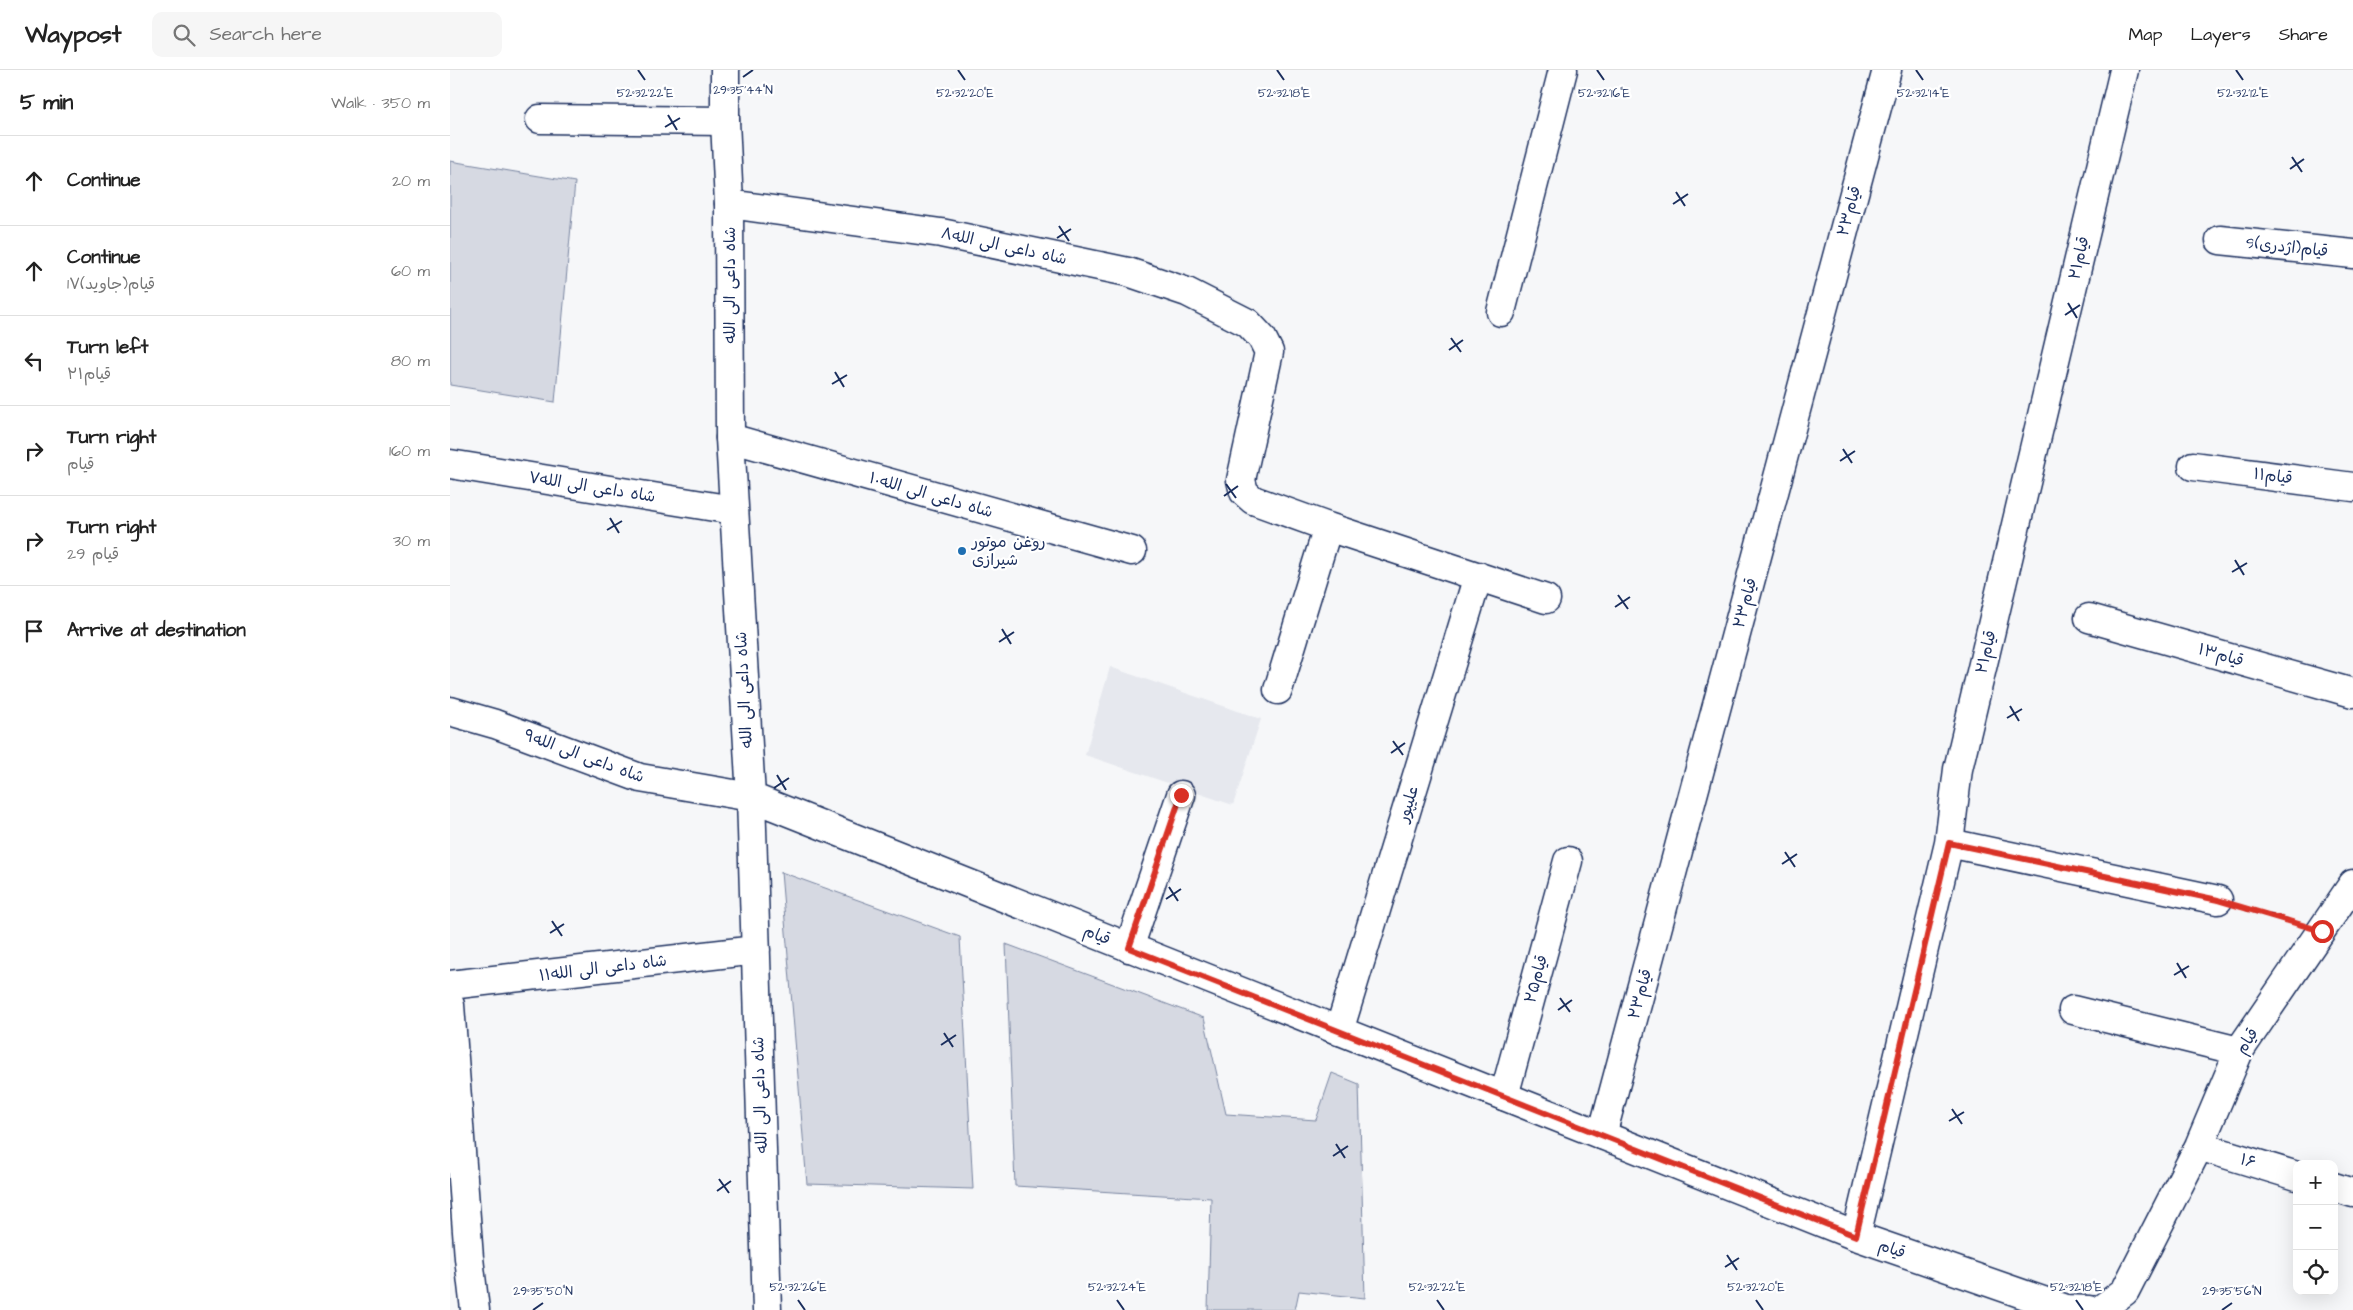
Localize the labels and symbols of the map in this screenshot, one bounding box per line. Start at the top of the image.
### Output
text: 29°35'44"N [713,82,773,99]
text: 52°32'22"E [617,85,673,102]
text: 52°32'20"E [936,85,994,102]
text: 52°32'18"E [1258,85,1310,102]
text: 52°32'16"E [1578,85,1630,102]
text: 52°32'14"E [1897,85,1949,102]
text: 52°32'12"E [2217,85,2269,102]
street label: قیام۲۳ [1832,183,1867,239]
street label: شاه داعی الی الله۸ [939,222,1069,270]
street label: شاه داعی الی الله [719,227,741,343]
street label: قیام(اژدری)9 [2245,232,2329,263]
street label: قیام۲۱ [2063,234,2096,282]
street label: قیام۱۱ [2252,463,2294,490]
street label: شاه داعی الی الله۷ [527,466,657,508]
street label: شاه داعی الی الله۱۰ [866,467,996,523]
place label: روغن موتور شیرازی [970,531,1046,571]
marker: روغن موتور شیرازی [956,545,968,557]
street label: قیام۲۳ [1728,575,1763,631]
street label: قیام۲۱ [1970,628,2003,676]
street label: شاه داعی الی الله [730,631,758,749]
street label: قیام۱۳ [2195,638,2246,673]
street label: شاه داعی الی الله۹ [521,724,647,788]
street label: علیپور [1392,783,1424,827]
route end [1170,784,1193,807]
street label: قیام [1080,920,1114,951]
route start [2311,920,2334,943]
street label: شاه داعی الی الله۱۱ [538,949,668,987]
street label: قیام۲۵ [1519,952,1554,1006]
street label: قیام۲۳ [1623,966,1658,1022]
street label: قیام [2230,1024,2264,1059]
street label: شاه داعی الی الله [747,1036,773,1154]
street label: ۱۶ [2237,1148,2259,1174]
street label: قیام [1875,1234,1909,1265]
text: 52°32'26"E [769,1279,827,1296]
text: 52°32'24"E [1088,1279,1146,1296]
text: 52°32'22"E [1409,1279,1465,1296]
text: 52°32'20"E [1727,1279,1785,1296]
text: 52°32'18"E [2050,1279,2102,1296]
text: 29°35'50"N [513,1283,573,1300]
text: 29°35'56"N [2202,1283,2262,1300]

